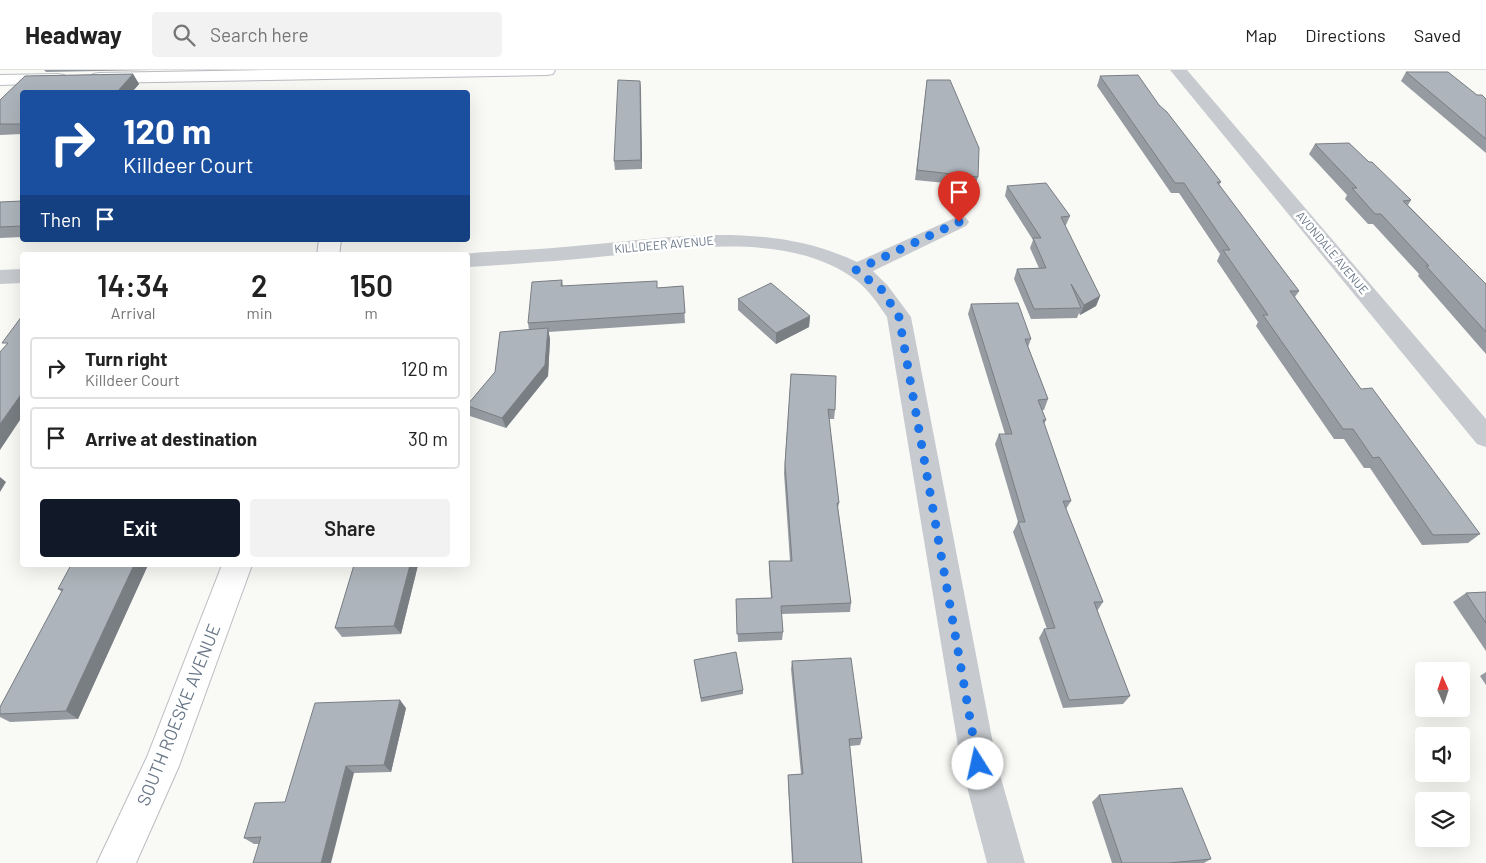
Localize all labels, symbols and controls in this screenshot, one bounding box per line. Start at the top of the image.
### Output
search box [152,12,502,57]
text: Headway [25,20,122,49]
icon: search [170,21,198,49]
text: Search here [210,23,309,46]
text: Map [1245,24,1277,46]
text: Directions [1305,24,1386,46]
text: Saved [1414,24,1461,46]
text: 120 m [123,109,211,151]
icon: right [40,110,105,175]
text: Killdeer Court [123,151,253,177]
pin [938,171,980,222]
icon: arrive [945,178,973,206]
icon: arrive [91,205,119,233]
text: Then [40,208,81,231]
street label: AVONDALE AVENUE [1294,208,1372,297]
street label: KILLDEER AVENUE [614,233,714,255]
text: 14:34 [97,267,169,303]
text: 2 [251,267,268,303]
text: 150 [349,267,393,303]
text: Arrival [111,303,156,322]
text: min [246,303,272,322]
text: m [365,303,378,322]
text: Turn right [85,347,167,370]
icon: right [42,354,70,382]
text: 120 m [401,357,448,380]
text: Killdeer Court [85,370,180,389]
icon: arrive [42,424,70,452]
text: Arrive at destination [85,427,257,450]
text: 30 m [408,427,448,450]
button: Exit [40,499,240,557]
button: Share [250,499,450,557]
street label: SOUTH ROESKE AVENUE [132,621,225,809]
north arrow [1415,662,1470,718]
map controls [1415,662,1470,847]
button: sound [1415,727,1470,782]
position arrow [951,737,1003,789]
button: layers [1415,792,1470,847]

